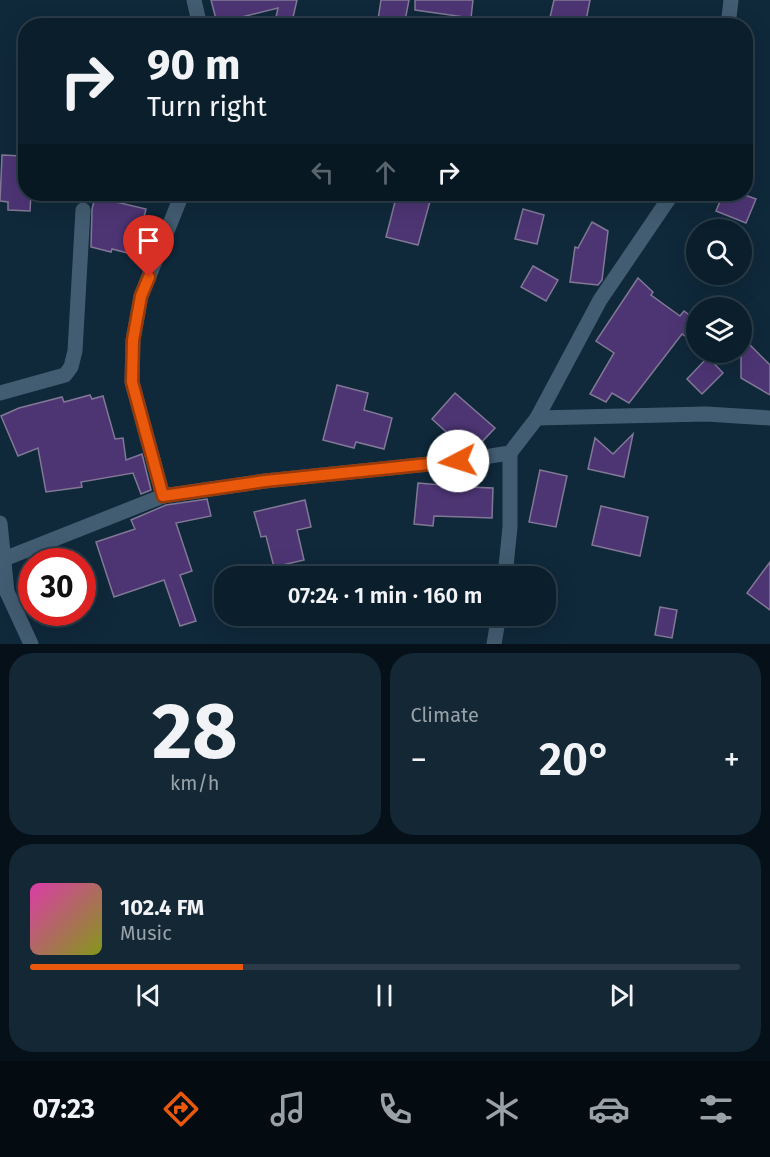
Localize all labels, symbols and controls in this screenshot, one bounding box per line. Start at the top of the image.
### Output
text: 90 m [147,40,241,90]
icon: right [48,42,126,120]
text: Turn right [147,91,267,123]
icon: left [306,156,339,189]
icon: ahead [369,156,402,189]
icon: right [432,156,465,189]
pin [123,215,174,277]
map controls [686,219,752,363]
button: search [686,219,752,285]
icon: arrive [132,224,165,257]
button: layers [686,297,752,363]
position arrow [426,429,490,493]
speed limit sign: 30 [18,548,96,626]
text: 07:24 · 1 min · 160 m [288,582,482,609]
text: 28 [152,685,238,779]
text: Climate [411,703,479,727]
text: 20° [539,733,612,787]
text: − [411,740,427,780]
text: + [724,740,740,780]
text: km/h [170,771,220,795]
text: 102.4 FM [120,894,204,921]
text: Music [120,921,172,945]
icon: previous [132,979,165,1012]
icon: pause [368,979,401,1012]
icon: next [605,979,638,1012]
icon: directions [160,1088,202,1130]
icon: music [267,1088,309,1130]
icon: phone [374,1088,416,1130]
icon: climate [481,1088,523,1130]
icon: car [588,1088,630,1130]
icon: filters [695,1088,737,1130]
text: 07:23 [33,1093,95,1125]

